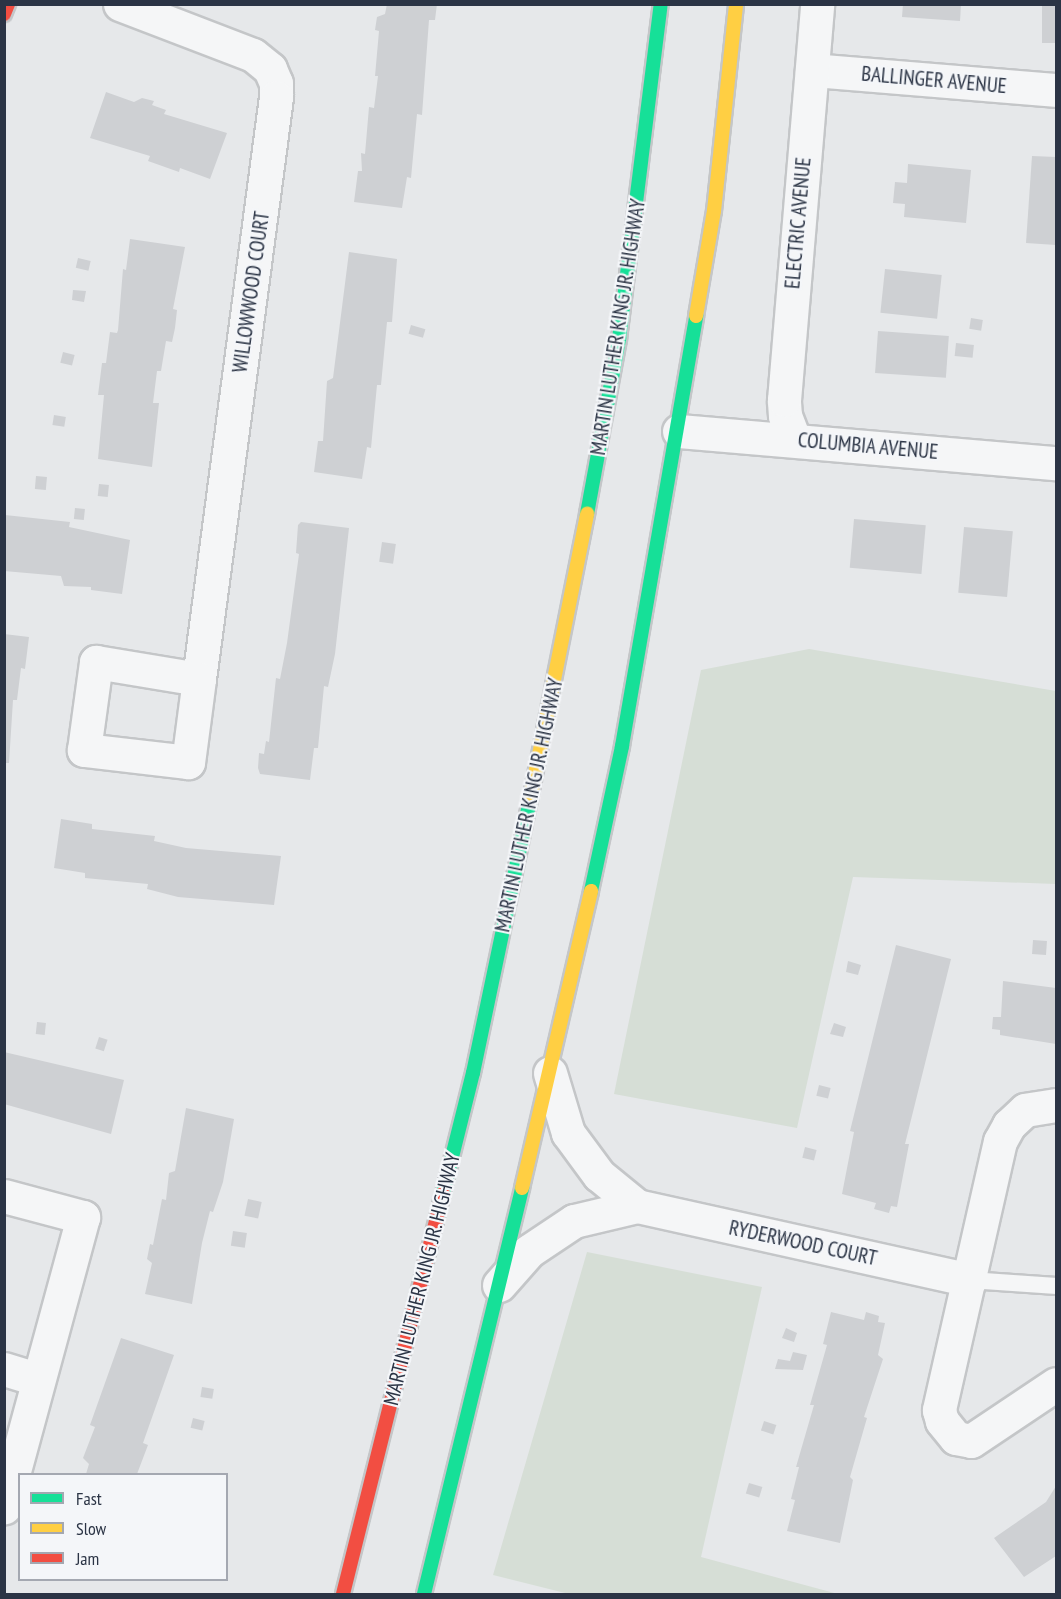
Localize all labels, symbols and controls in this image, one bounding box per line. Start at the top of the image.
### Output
street label: BALLINGER AVENUE [860,61,1008,99]
street label: ELECTRIC AVENUE [780,155,816,291]
street label: MARTIN LUTHER KING JR. HIGHWAY [585,196,651,458]
street label: WILLOWWOOD COURT [227,210,275,374]
street label: COLUMBIA AVENUE [796,427,940,465]
street label: MARTIN LUTHER KING JR. HIGHWAY [490,675,568,935]
street label: MARTIN LUTHER KING JR. HIGHWAY [378,1150,466,1408]
street label: RYDERWOOD COURT [727,1215,879,1271]
legend [18,1473,228,1581]
text: Fast [76,1487,102,1510]
text: Slow [76,1517,106,1540]
text: Jam [76,1547,99,1570]

